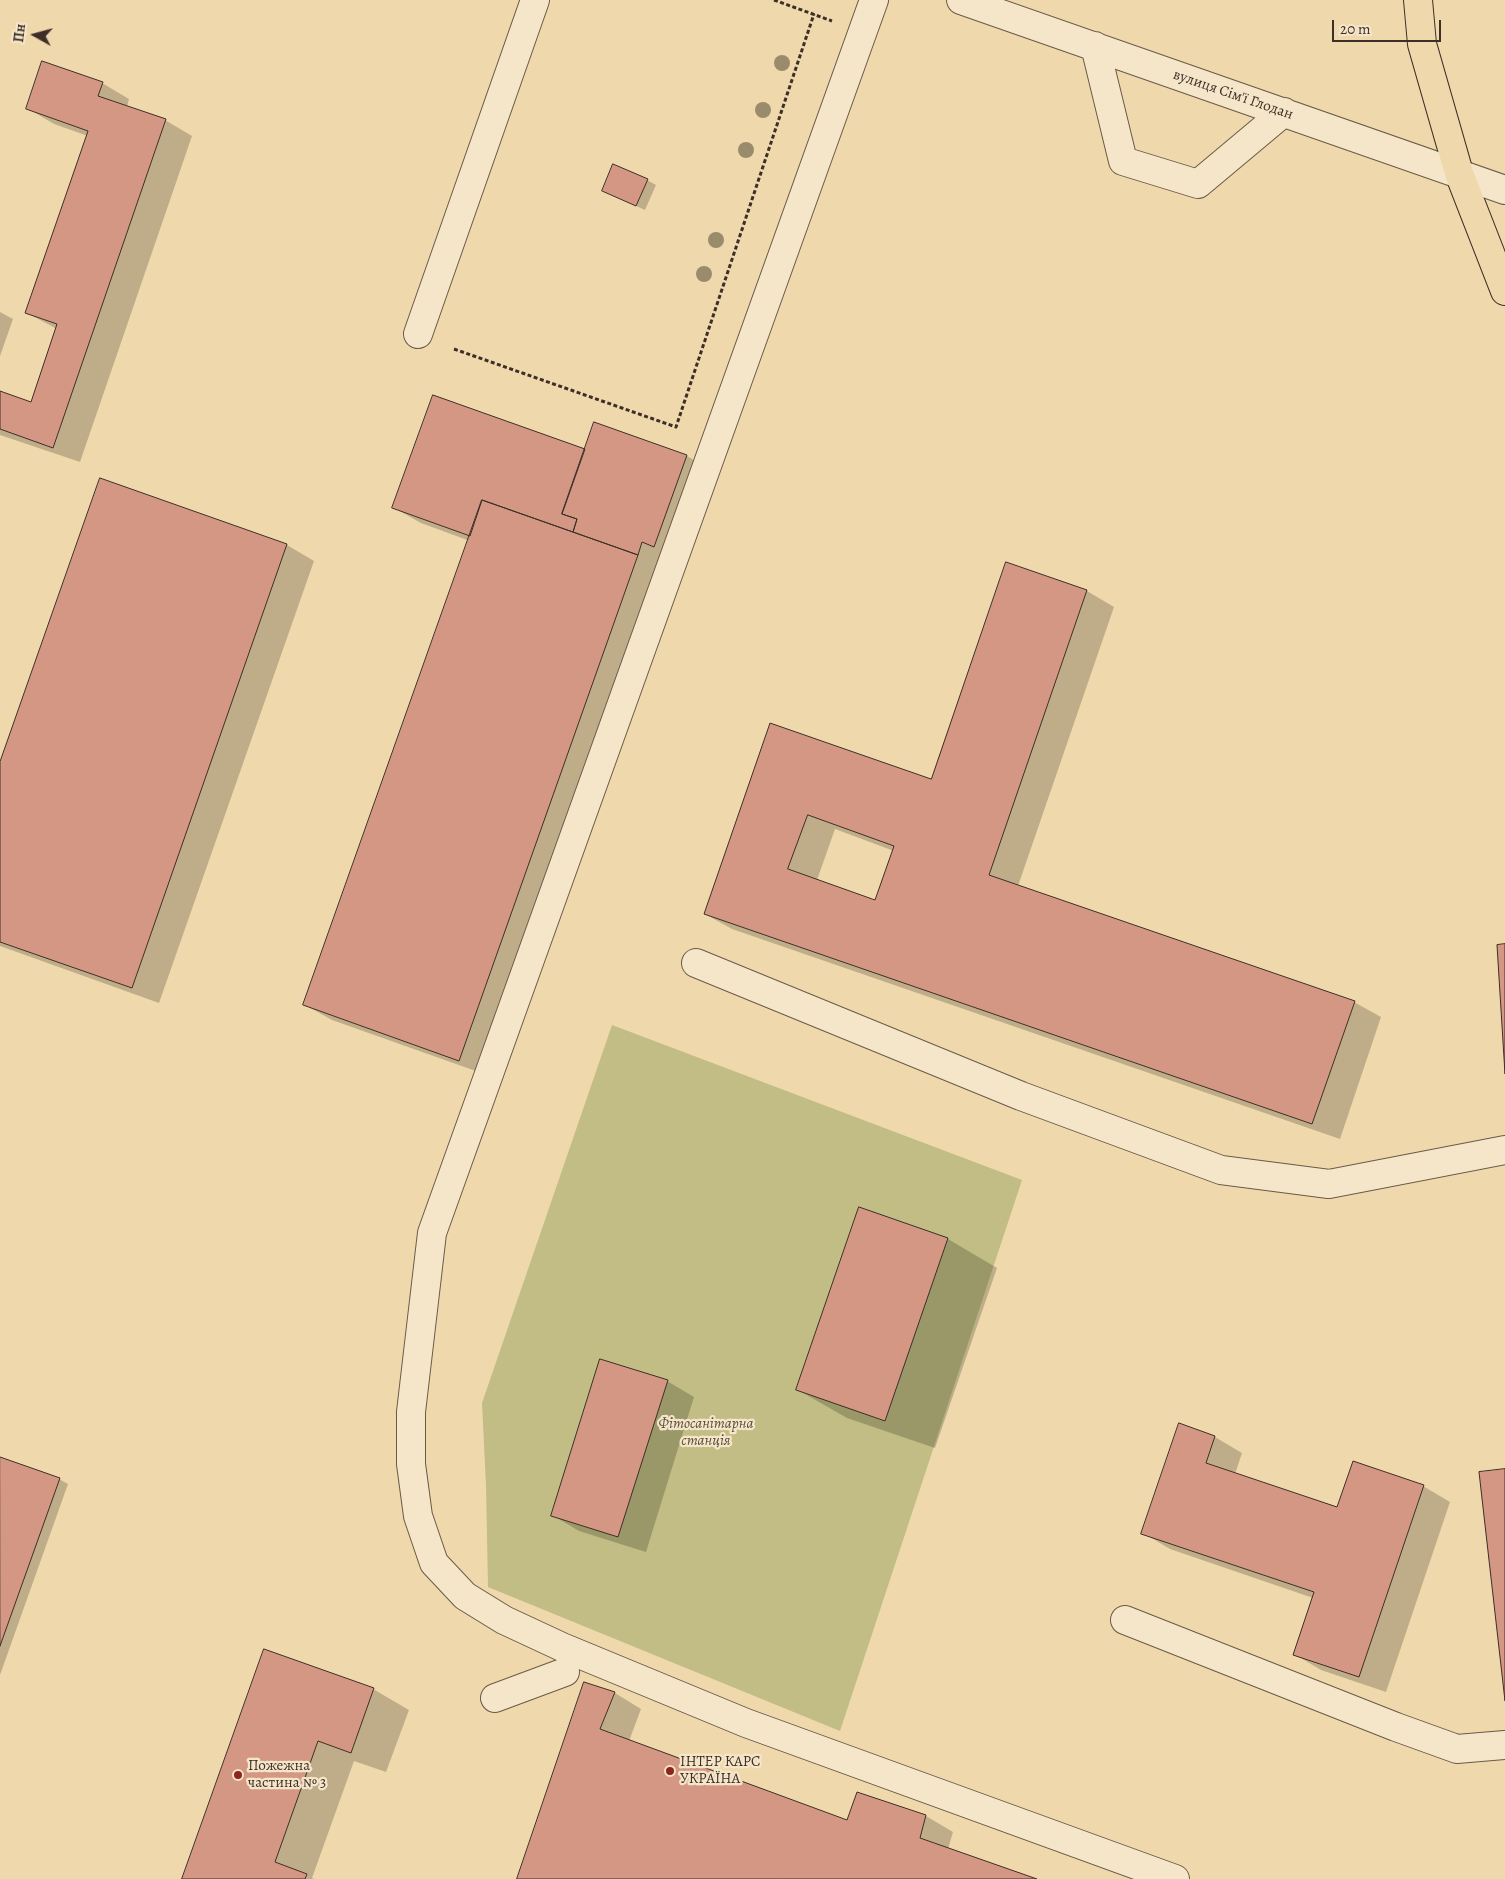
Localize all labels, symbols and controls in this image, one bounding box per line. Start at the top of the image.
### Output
north arrow [10,10,60,60]
scale bar [1335,10,1444,42]
text: 20 m [1340,19,1371,39]
text: Пн [9,23,30,43]
street label: вулиця Сім'ї Глодан [1171,66,1295,124]
park label: Фітосанітарна станція [659,1415,753,1450]
place label: ІНТЕР КАРС УКРАЇНА [680,1753,760,1788]
place label: Пожежна частина № 3 [248,1757,326,1792]
marker: ІНТЕР КАРС УКРАЇНА [664,1765,676,1777]
marker: Пожежна частина № 3 [232,1769,244,1781]

